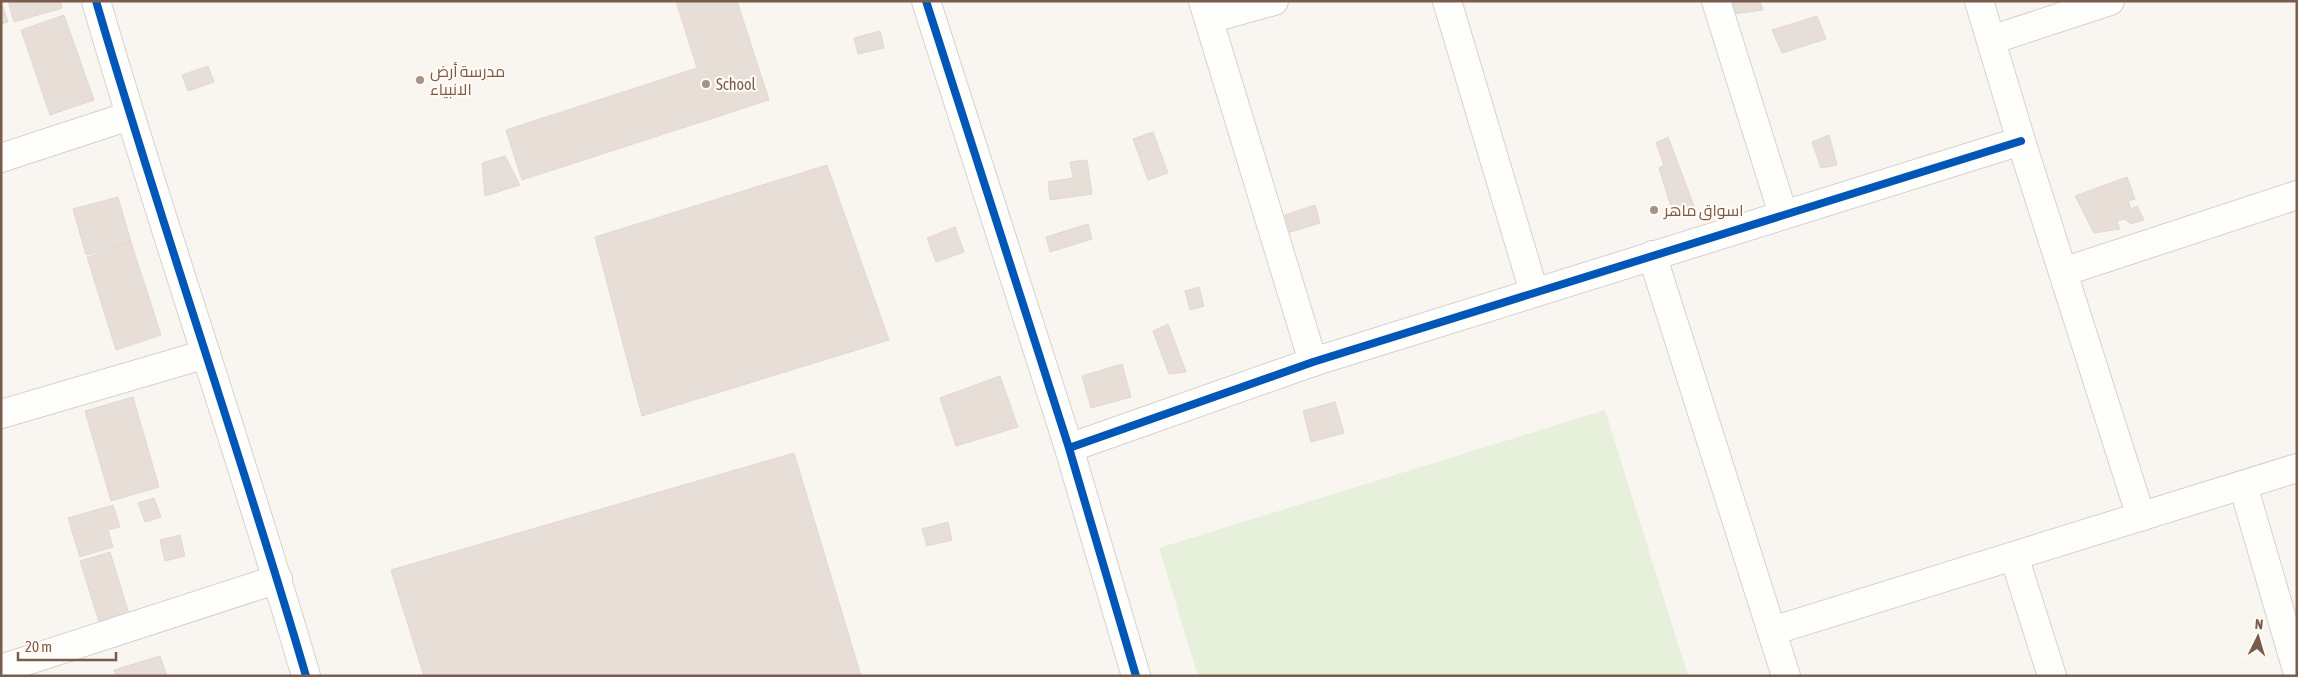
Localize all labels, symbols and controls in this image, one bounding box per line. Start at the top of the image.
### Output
place label: مدرسة أرض الانبياء [430,62,505,99]
marker: مدرسة أرض الانبياء [414,74,426,86]
place label: School [716,75,756,93]
marker: School [700,78,712,90]
place label: اسواق ماهر [1663,201,1744,221]
marker: اسواق ماهر [1648,204,1660,216]
north arrow [2233,612,2283,662]
text: N [2254,616,2264,632]
scale bar [18,630,115,662]
text: 20 m [25,638,52,655]

